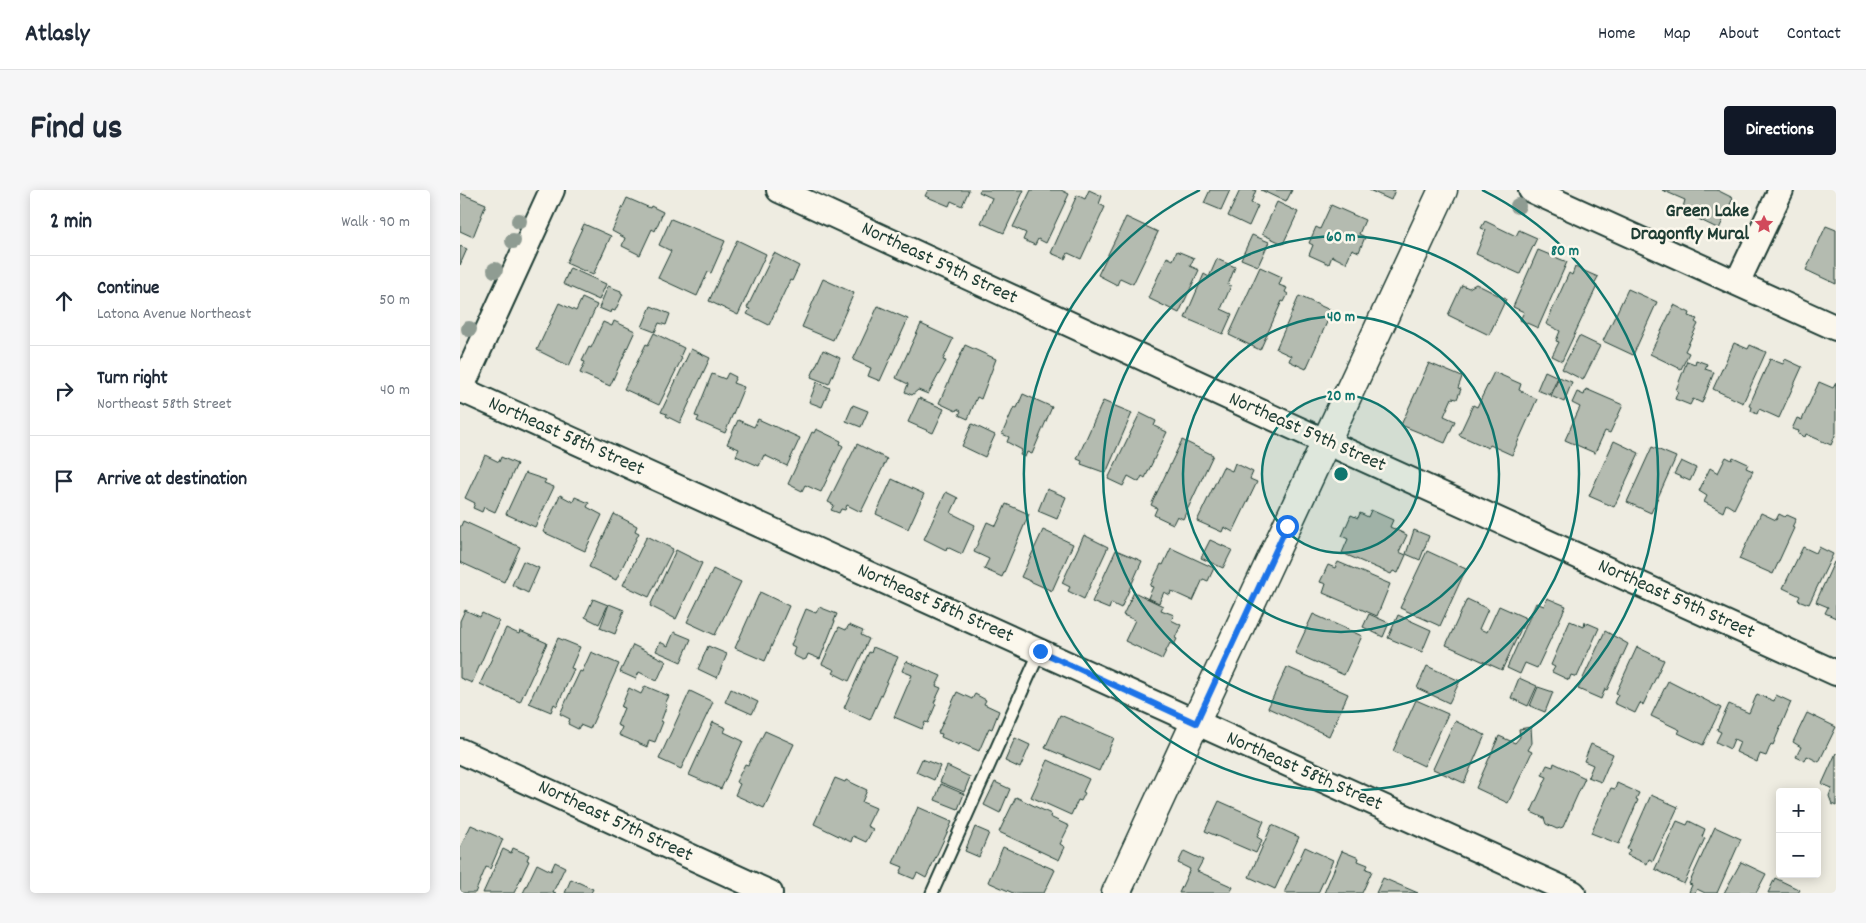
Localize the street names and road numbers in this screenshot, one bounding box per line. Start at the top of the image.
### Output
street label: Northeast 59th Street [856,216,1022,312]
street label: Northeast 59th Street [1224,386,1390,480]
street label: Northeast 58th Street [483,390,649,484]
street label: Northeast 59th Street [1593,553,1759,647]
street label: Northeast 58th Street [852,557,1018,651]
street label: Northeast 58th Street [1221,725,1387,819]
street label: Northeast 57th Street [533,774,697,870]

